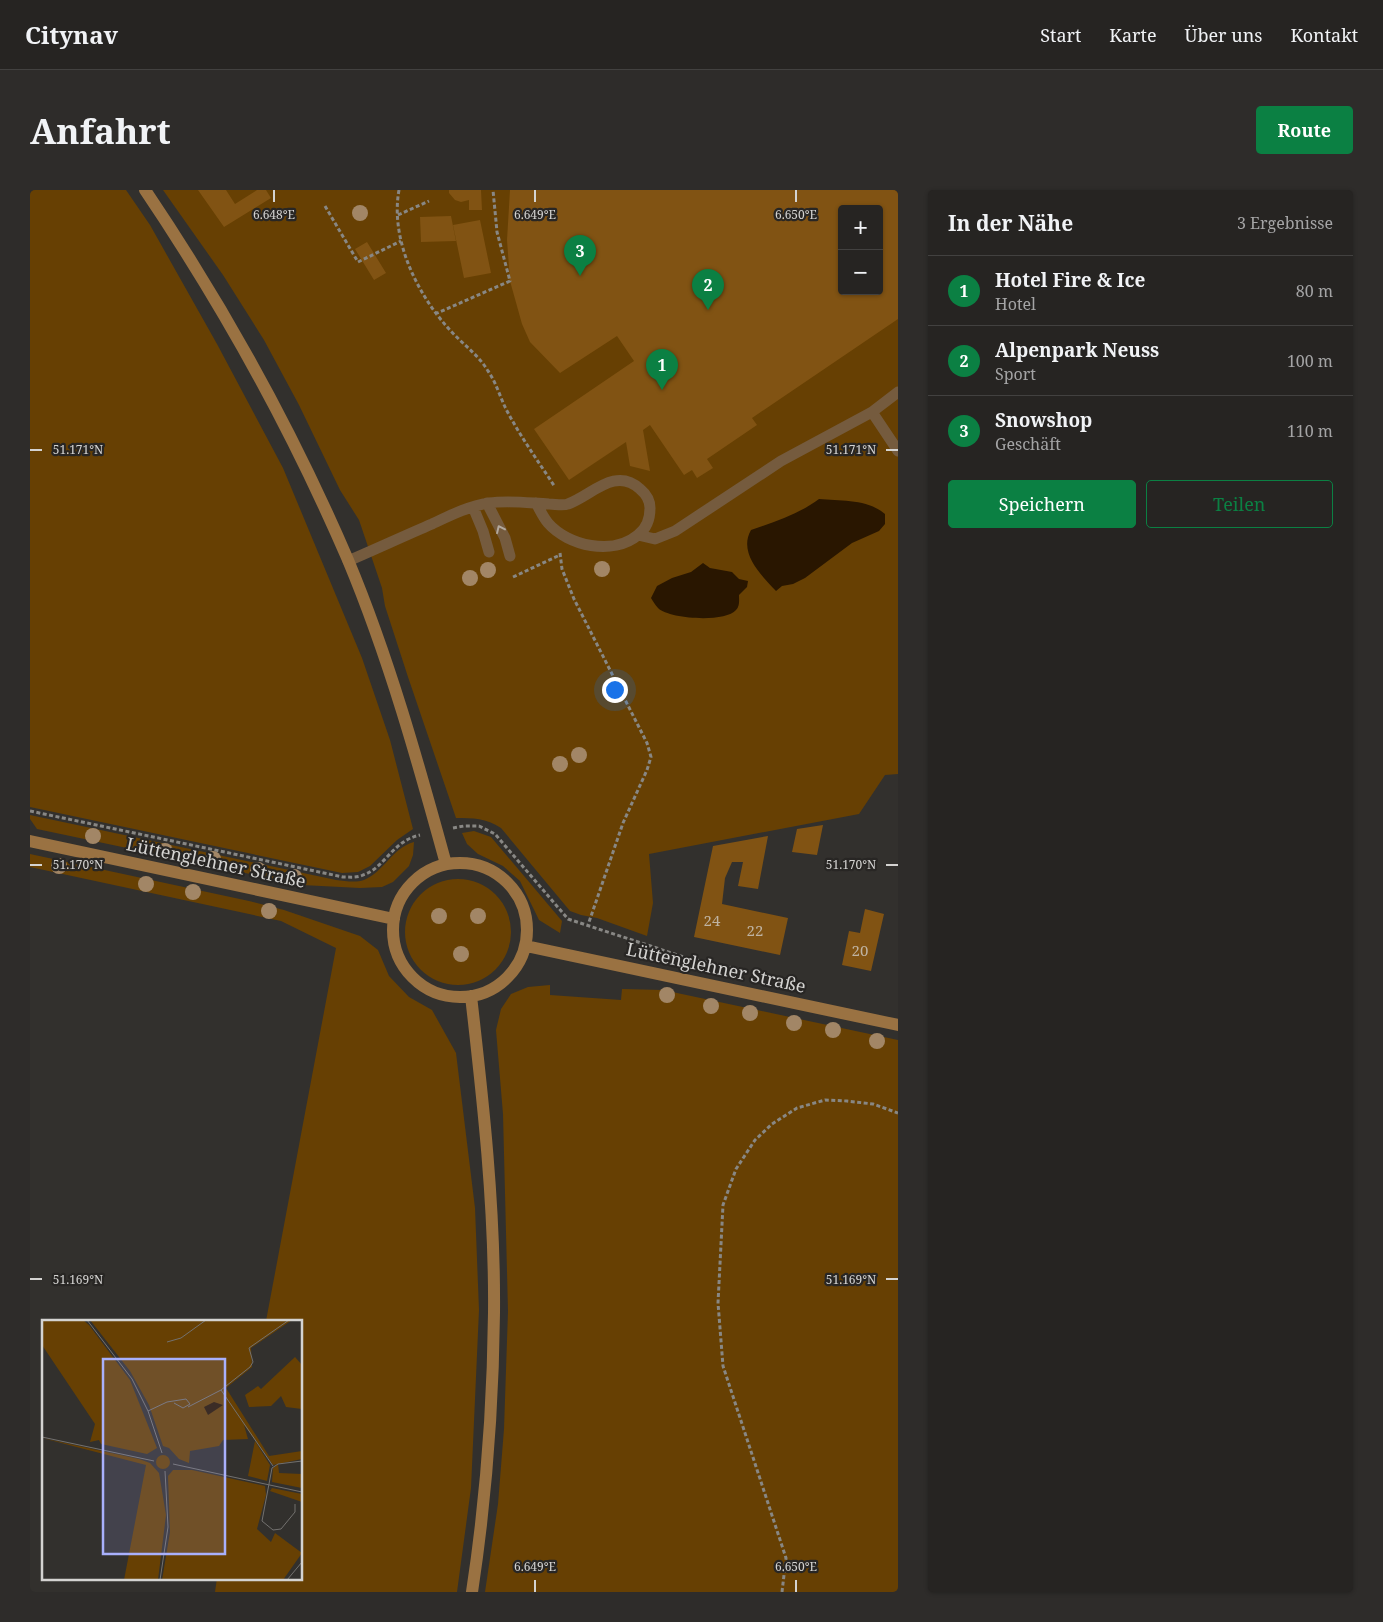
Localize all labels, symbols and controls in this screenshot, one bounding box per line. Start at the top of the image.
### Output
text: Citynav [25,18,118,51]
text: Start [1040,23,1081,47]
text: Karte [1109,23,1157,47]
text: Über uns [1185,23,1262,47]
text: Kontakt [1290,23,1358,47]
button: Route [1256,106,1353,154]
text: Anfahrt [30,107,171,154]
map controls [838,205,883,295]
button: + [838,205,883,250]
text: 6.648°E [253,206,295,223]
text: 6.649°E [514,206,556,223]
text: 6.650°E [775,206,817,223]
text: In der Nähe [948,209,1073,237]
text: 3 Ergebnisse [1237,212,1333,234]
pin: 3 [564,235,596,276]
button: − [838,250,883,295]
text: Hotel Fire & Ice [995,267,1145,293]
pin: 2 [692,269,724,310]
text: 1 [959,280,969,302]
text: 80 m [1296,280,1333,302]
text: Hotel [995,293,1036,315]
text: Alpenpark Neuss [995,337,1159,363]
pin: 1 [646,349,678,390]
text: 2 [959,350,969,372]
text: 100 m [1287,350,1333,372]
text: Sport [995,363,1036,385]
text: Snowshop [995,407,1092,433]
text: 3 [959,420,969,442]
text: 110 m [1287,420,1333,442]
text: Geschäft [995,433,1061,455]
text: 51.171°N [53,441,103,458]
text: 51.171°N [826,441,876,458]
button: Speichern [948,480,1136,528]
button: Teilen [1146,480,1333,528]
one-way arrow [496,525,507,534]
your location [602,677,628,703]
street label: Lüttenglehner Straße [124,831,308,893]
text: 51.170°N [53,856,103,873]
text: 51.170°N [826,856,876,873]
house number: 24 [704,910,721,930]
house number: 22 [747,920,763,940]
street label: Lüttenglehner Straße [624,936,808,998]
house number: 20 [852,940,868,960]
text: 51.169°N [53,1271,103,1288]
text: 51.169°N [826,1271,876,1288]
inset map [42,1320,302,1580]
text: 6.649°E [514,1558,556,1575]
text: 6.650°E [775,1558,817,1575]

